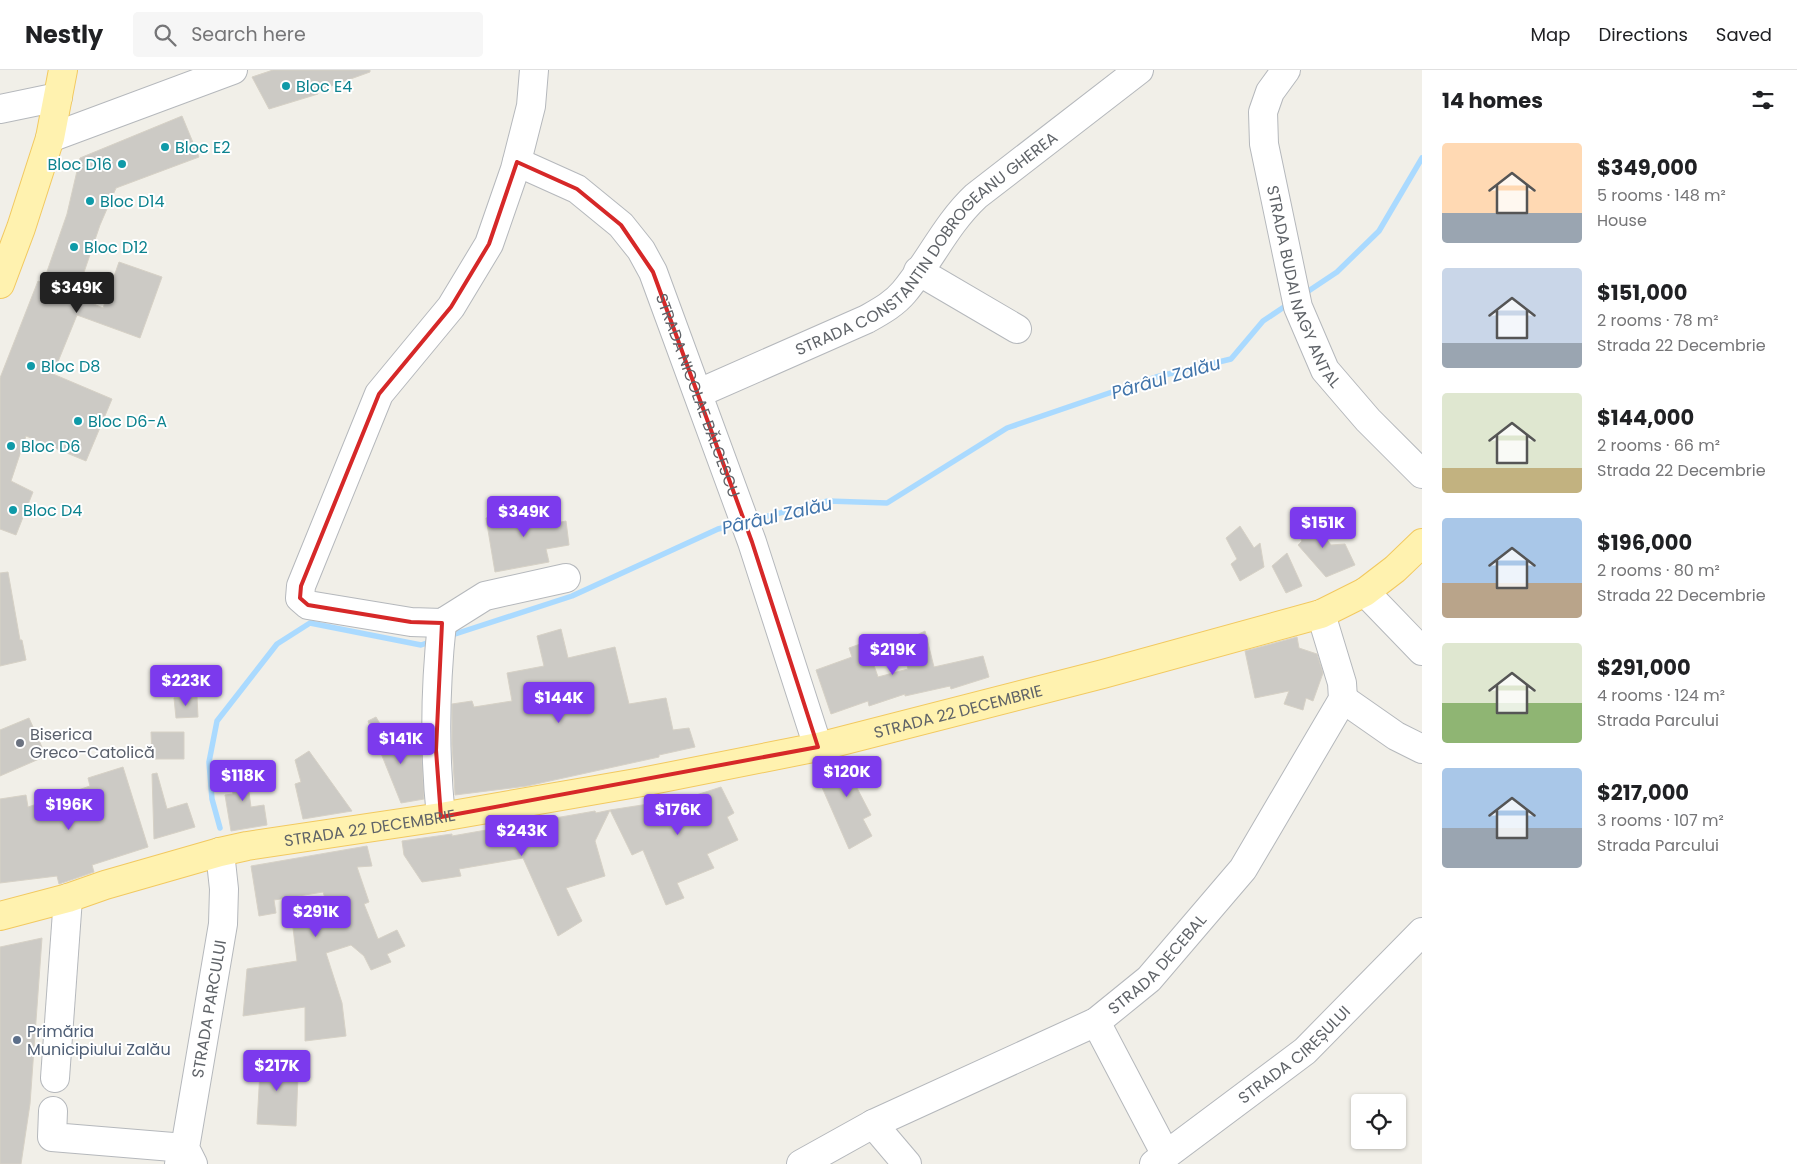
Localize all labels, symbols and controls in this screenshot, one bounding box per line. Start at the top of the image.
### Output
search box [133,12,483,57]
text: Nestly [25,18,103,51]
icon: search [151,21,179,49]
text: Search here [191,21,306,48]
text: Map [1531,22,1570,47]
text: Directions [1598,22,1688,47]
text: Saved [1716,22,1772,47]
place label: Bloc E4 [296,75,352,98]
marker: Bloc E4 [280,80,292,92]
text: 14 homes [1442,86,1543,115]
icon: filters [1749,86,1777,114]
street label: STRADA CONSTANTIN DOBROGEANU GHEREA [792,126,1063,361]
place label: Bloc E2 [175,136,230,159]
marker: Bloc E2 [159,141,171,153]
place label: Bloc D16 [47,153,112,176]
text: $349,000 [1597,153,1698,182]
marker: Bloc D16 [116,158,128,170]
icon: home [1482,163,1542,223]
street label: STRADA BUDAI NAGY ANTAL [1261,183,1346,393]
text: 5 rooms · 148 m² [1597,184,1726,207]
place label: Bloc D14 [100,190,164,213]
marker: Bloc D14 [84,195,96,207]
text: House [1597,209,1647,232]
place label: Bloc D12 [84,236,148,259]
marker: Bloc D12 [68,241,80,253]
pin: $349K [42,272,112,314]
text: $349K [51,276,103,299]
text: $151,000 [1597,278,1687,307]
icon: home [1482,288,1542,348]
street label: STRADA NICOLAE BĂLCESCU [650,290,746,501]
text: 2 rooms · 78 m² [1597,309,1719,332]
text: Strada 22 Decembrie [1597,334,1766,357]
water label: Pârâul Zalău [1108,350,1224,405]
place label: Bloc D8 [41,355,100,378]
marker: Bloc D8 [25,360,37,372]
text: $144,000 [1597,403,1694,432]
place label: Bloc D6-A [88,410,167,433]
icon: home [1482,413,1542,473]
marker: Bloc D6-A [72,415,84,427]
text: 2 rooms · 66 m² [1597,434,1720,457]
place label: Bloc D6 [21,435,80,458]
marker: Bloc D6 [5,440,17,452]
text: Strada 22 Decembrie [1597,459,1766,482]
water label: Pârâul Zalău [719,491,835,540]
pin: $349K [489,496,559,538]
place label: Bloc D4 [23,499,82,522]
text: $349K [498,500,550,523]
marker: Bloc D4 [7,504,19,516]
pin: $151K [1288,506,1358,549]
text: $151K [1301,511,1345,534]
text: $196,000 [1597,528,1692,557]
icon: home [1482,538,1542,598]
text: 2 rooms · 80 m² [1597,559,1720,582]
text: Strada 22 Decembrie [1597,584,1766,607]
pin: $219K [858,634,928,676]
text: $219K [870,638,916,661]
text: $291,000 [1597,653,1691,682]
icon: home [1482,663,1542,723]
pin: $223K [151,664,221,707]
text: $223K [161,669,211,692]
street label: STRADA 22 DECEMBRIE [871,679,1045,744]
pin: $144K [524,682,594,724]
text: 4 rooms · 124 m² [1597,684,1725,707]
text: $144K [534,686,584,709]
text: Strada Parcului [1597,709,1719,732]
pin: $141K [366,722,436,765]
place label: Biserica Greco-Catolică [30,723,155,764]
text: $141K [379,727,423,750]
marker: Biserica Greco-Catolică [14,737,26,749]
pin: $120K [812,756,882,798]
pin: $118K [208,760,278,802]
text: $120K [823,760,871,783]
text: $118K [221,764,265,787]
text: $217,000 [1597,778,1689,807]
pin: $196K [34,788,104,831]
icon: home [1482,788,1542,848]
text: $196K [45,793,93,816]
pin: $176K [643,794,713,836]
text: $176K [655,798,701,821]
street label: STRADA 22 DECEMBRIE [282,804,457,852]
text: 3 rooms · 107 m² [1597,809,1724,832]
pin: $243K [487,814,557,857]
text: $243K [496,819,548,842]
text: Strada Parcului [1597,834,1719,857]
pin: $291K [281,896,351,938]
text: $291K [293,900,339,923]
street label: STRADA DECEBAL [1103,909,1212,1020]
street label: STRADA PARCULUI [186,938,232,1080]
street label: STRADA CIREȘULUI [1233,1001,1356,1109]
place label: Primăria Municipiului Zalău [27,1020,171,1061]
marker: Primăria Municipiului Zalău [11,1034,23,1046]
pin: $217K [242,1050,312,1092]
text: $217K [254,1054,300,1077]
map controls [1351,1094,1406,1149]
button: locate [1351,1094,1406,1149]

